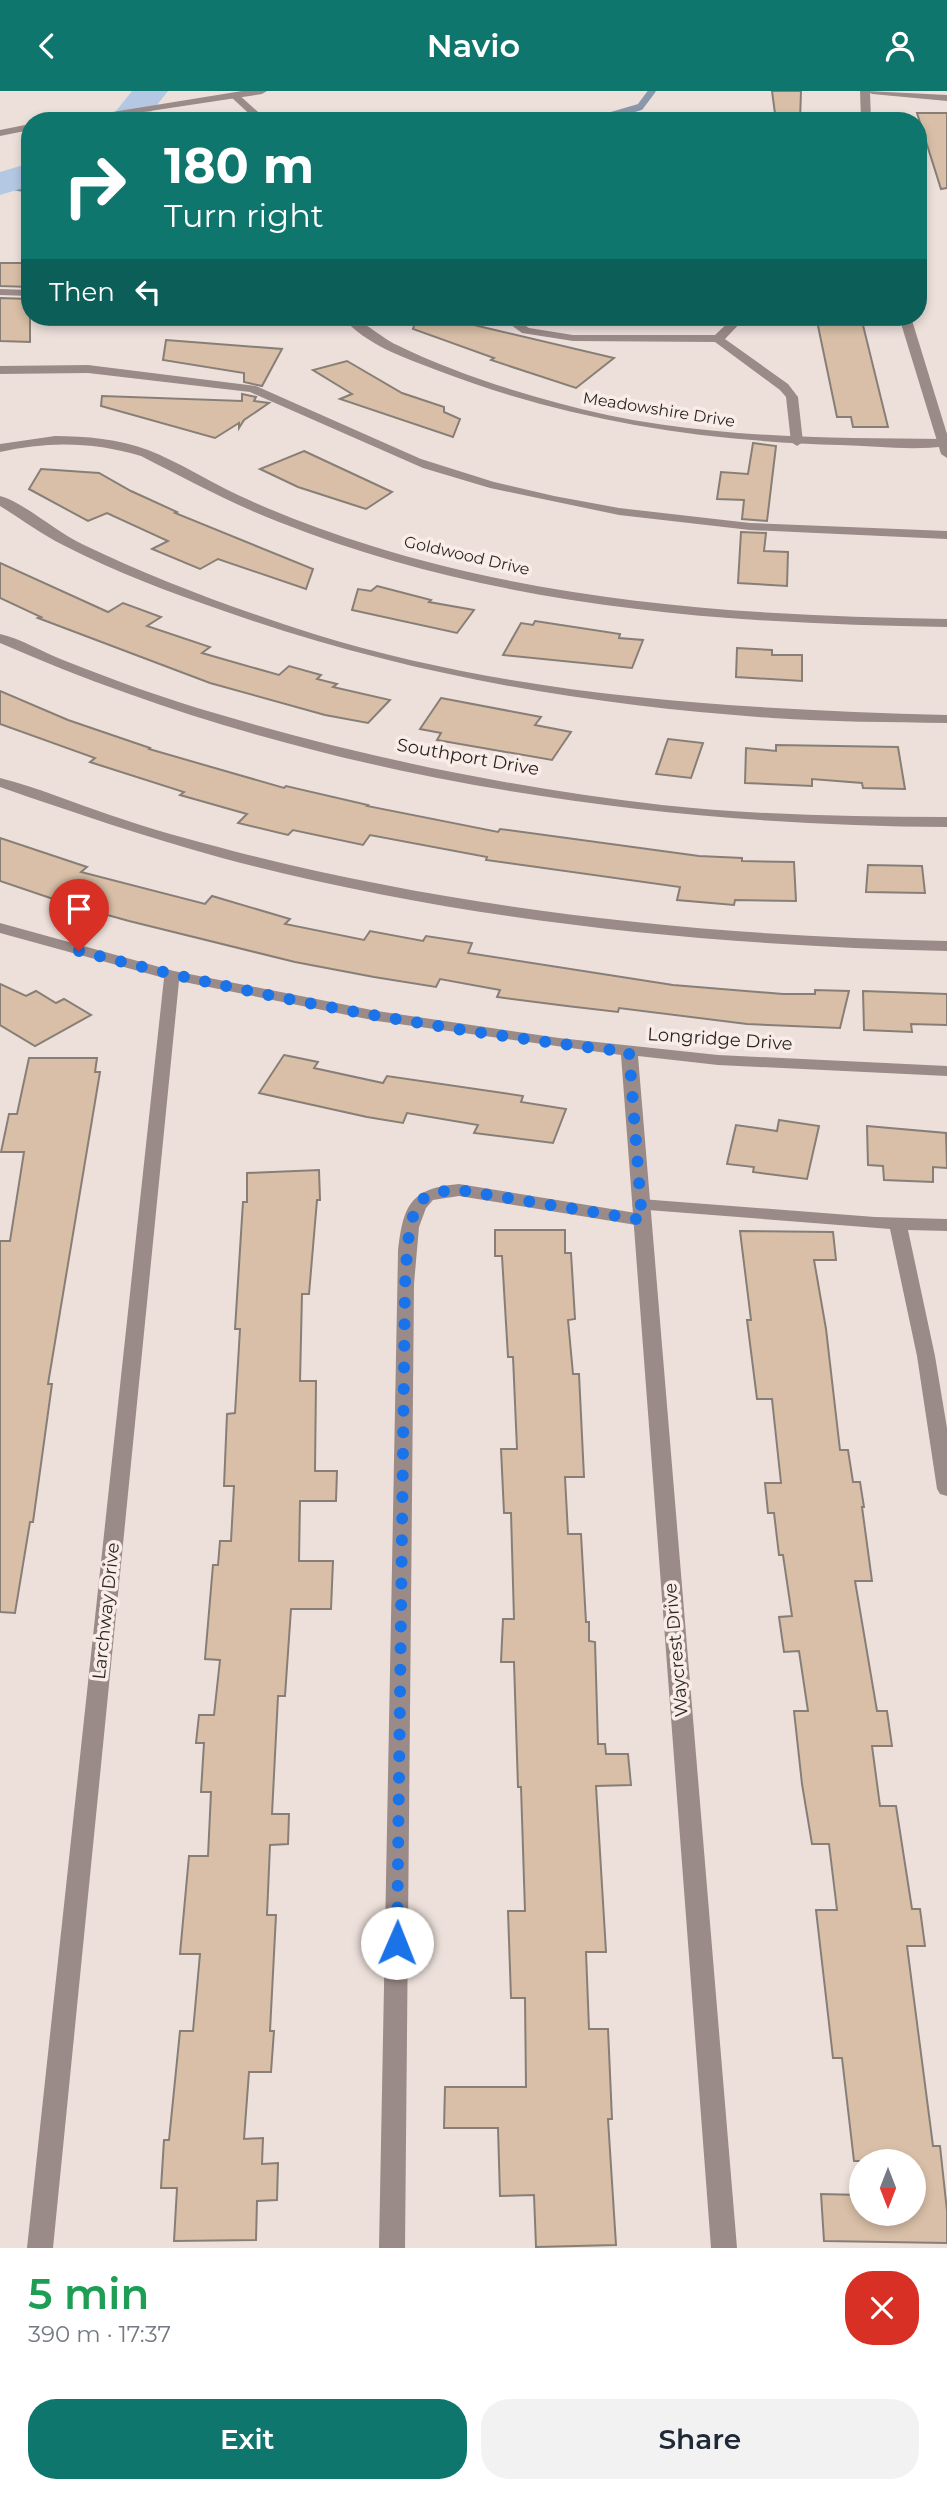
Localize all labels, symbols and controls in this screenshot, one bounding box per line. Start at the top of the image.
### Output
text: Navio [427,26,520,65]
icon: back [28,27,66,65]
icon: person [881,27,919,65]
text: 180 m [164,136,314,195]
icon: right [49,140,140,231]
text: Turn right [164,196,324,235]
icon: left [129,273,167,311]
text: Then [49,276,115,308]
street label: Meadowshire Drive [582,388,736,431]
street label: Goldwood Drive [402,532,532,579]
street label: Southport Drive [395,734,541,780]
pin [49,879,109,951]
icon: arrive [60,890,98,928]
street label: Longridge Drive [647,1023,793,1055]
street label: Larchway Drive [88,1541,124,1681]
street label: Waycrest Drive [659,1582,693,1718]
position arrow [360,1906,434,1980]
north arrow [849,2149,926,2226]
map controls [849,2149,926,2226]
text: 5 min [28,2268,149,2320]
button: close [845,2271,919,2345]
text: 390 m · 17:37 [28,2320,171,2348]
button: Exit [28,2399,467,2479]
button: Share [481,2399,919,2479]

